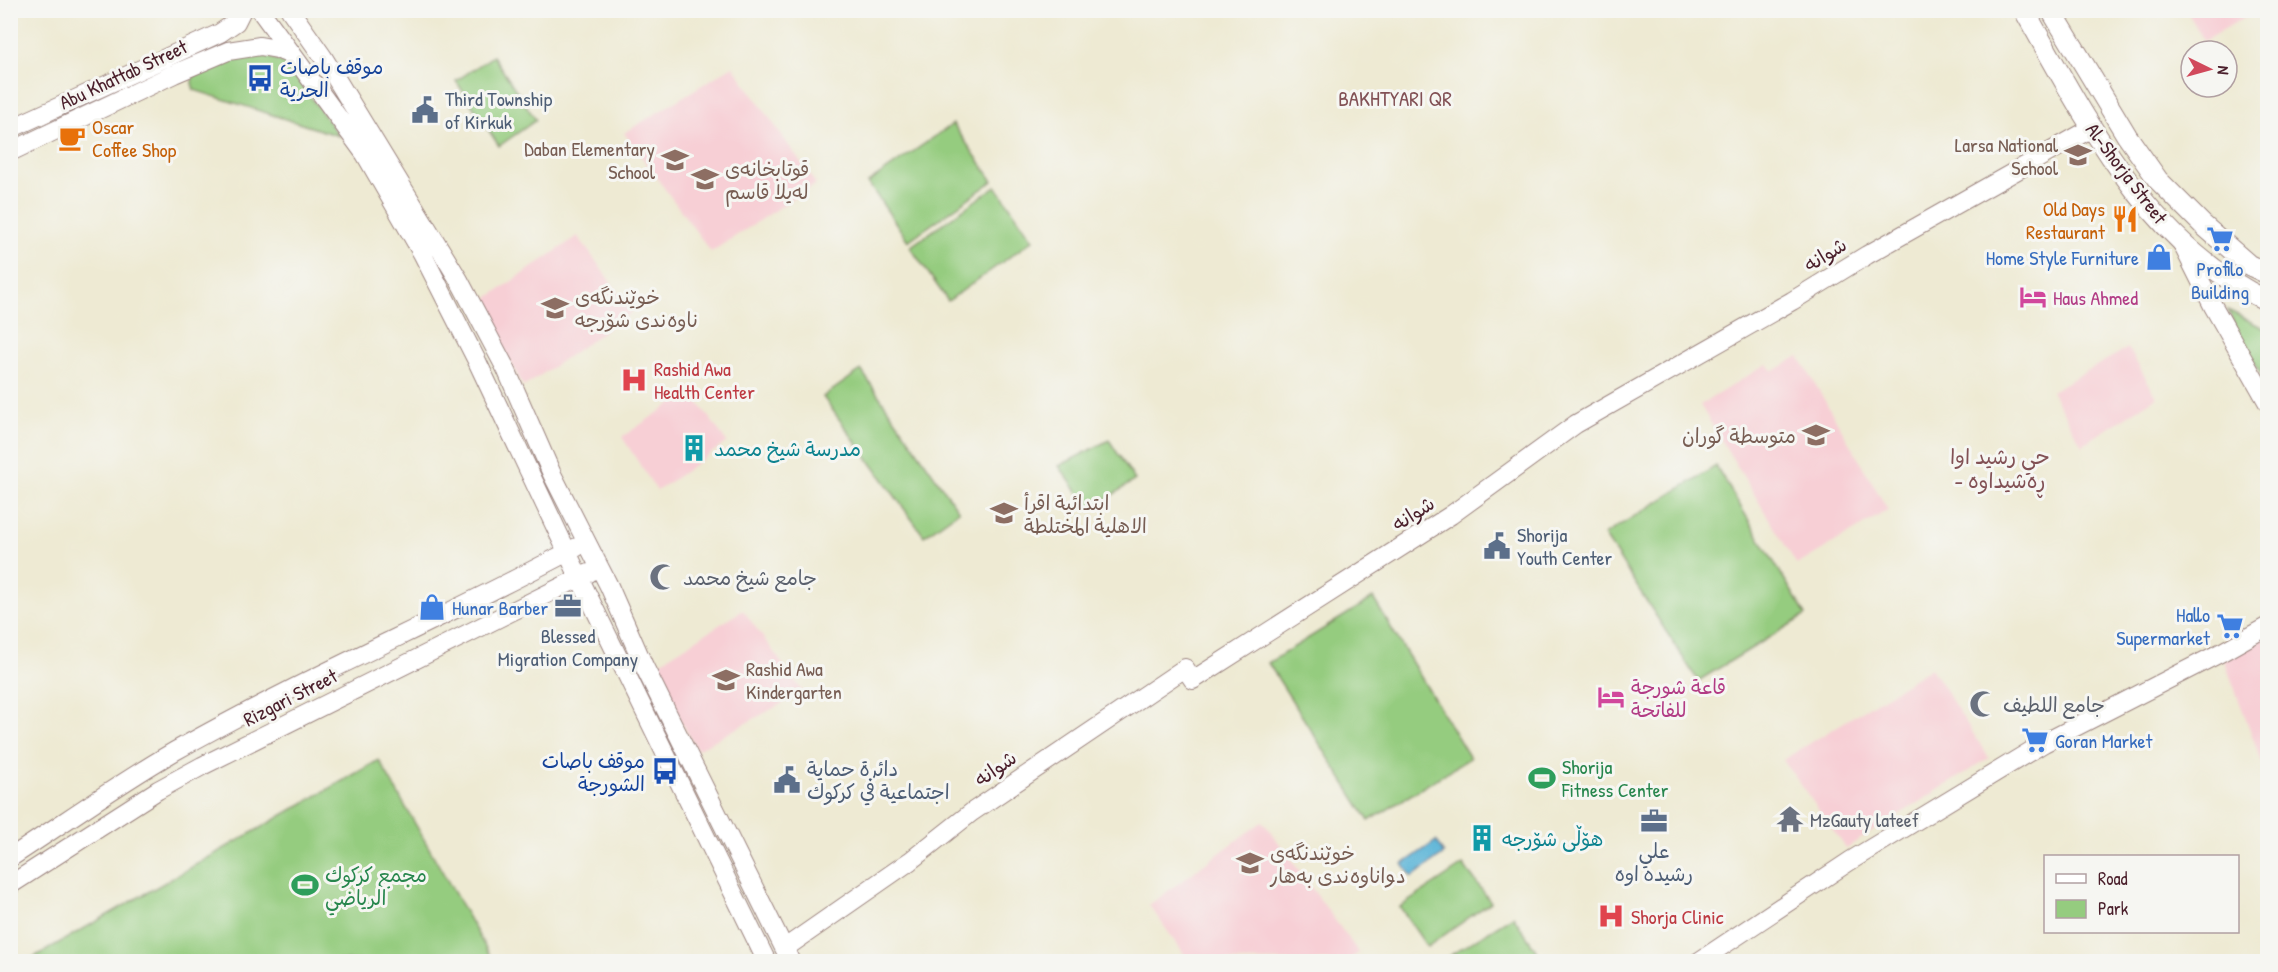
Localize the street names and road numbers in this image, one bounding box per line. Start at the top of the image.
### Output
street label: Abu Khattab Street [55,32,192,115]
street label: Al-Shorja Street [2080,117,2175,230]
street label: شوانە [1798,230,1852,278]
street label: شوانە [1386,489,1440,537]
street label: Rizgari Street [238,661,343,732]
street label: شوانە [968,744,1022,792]

